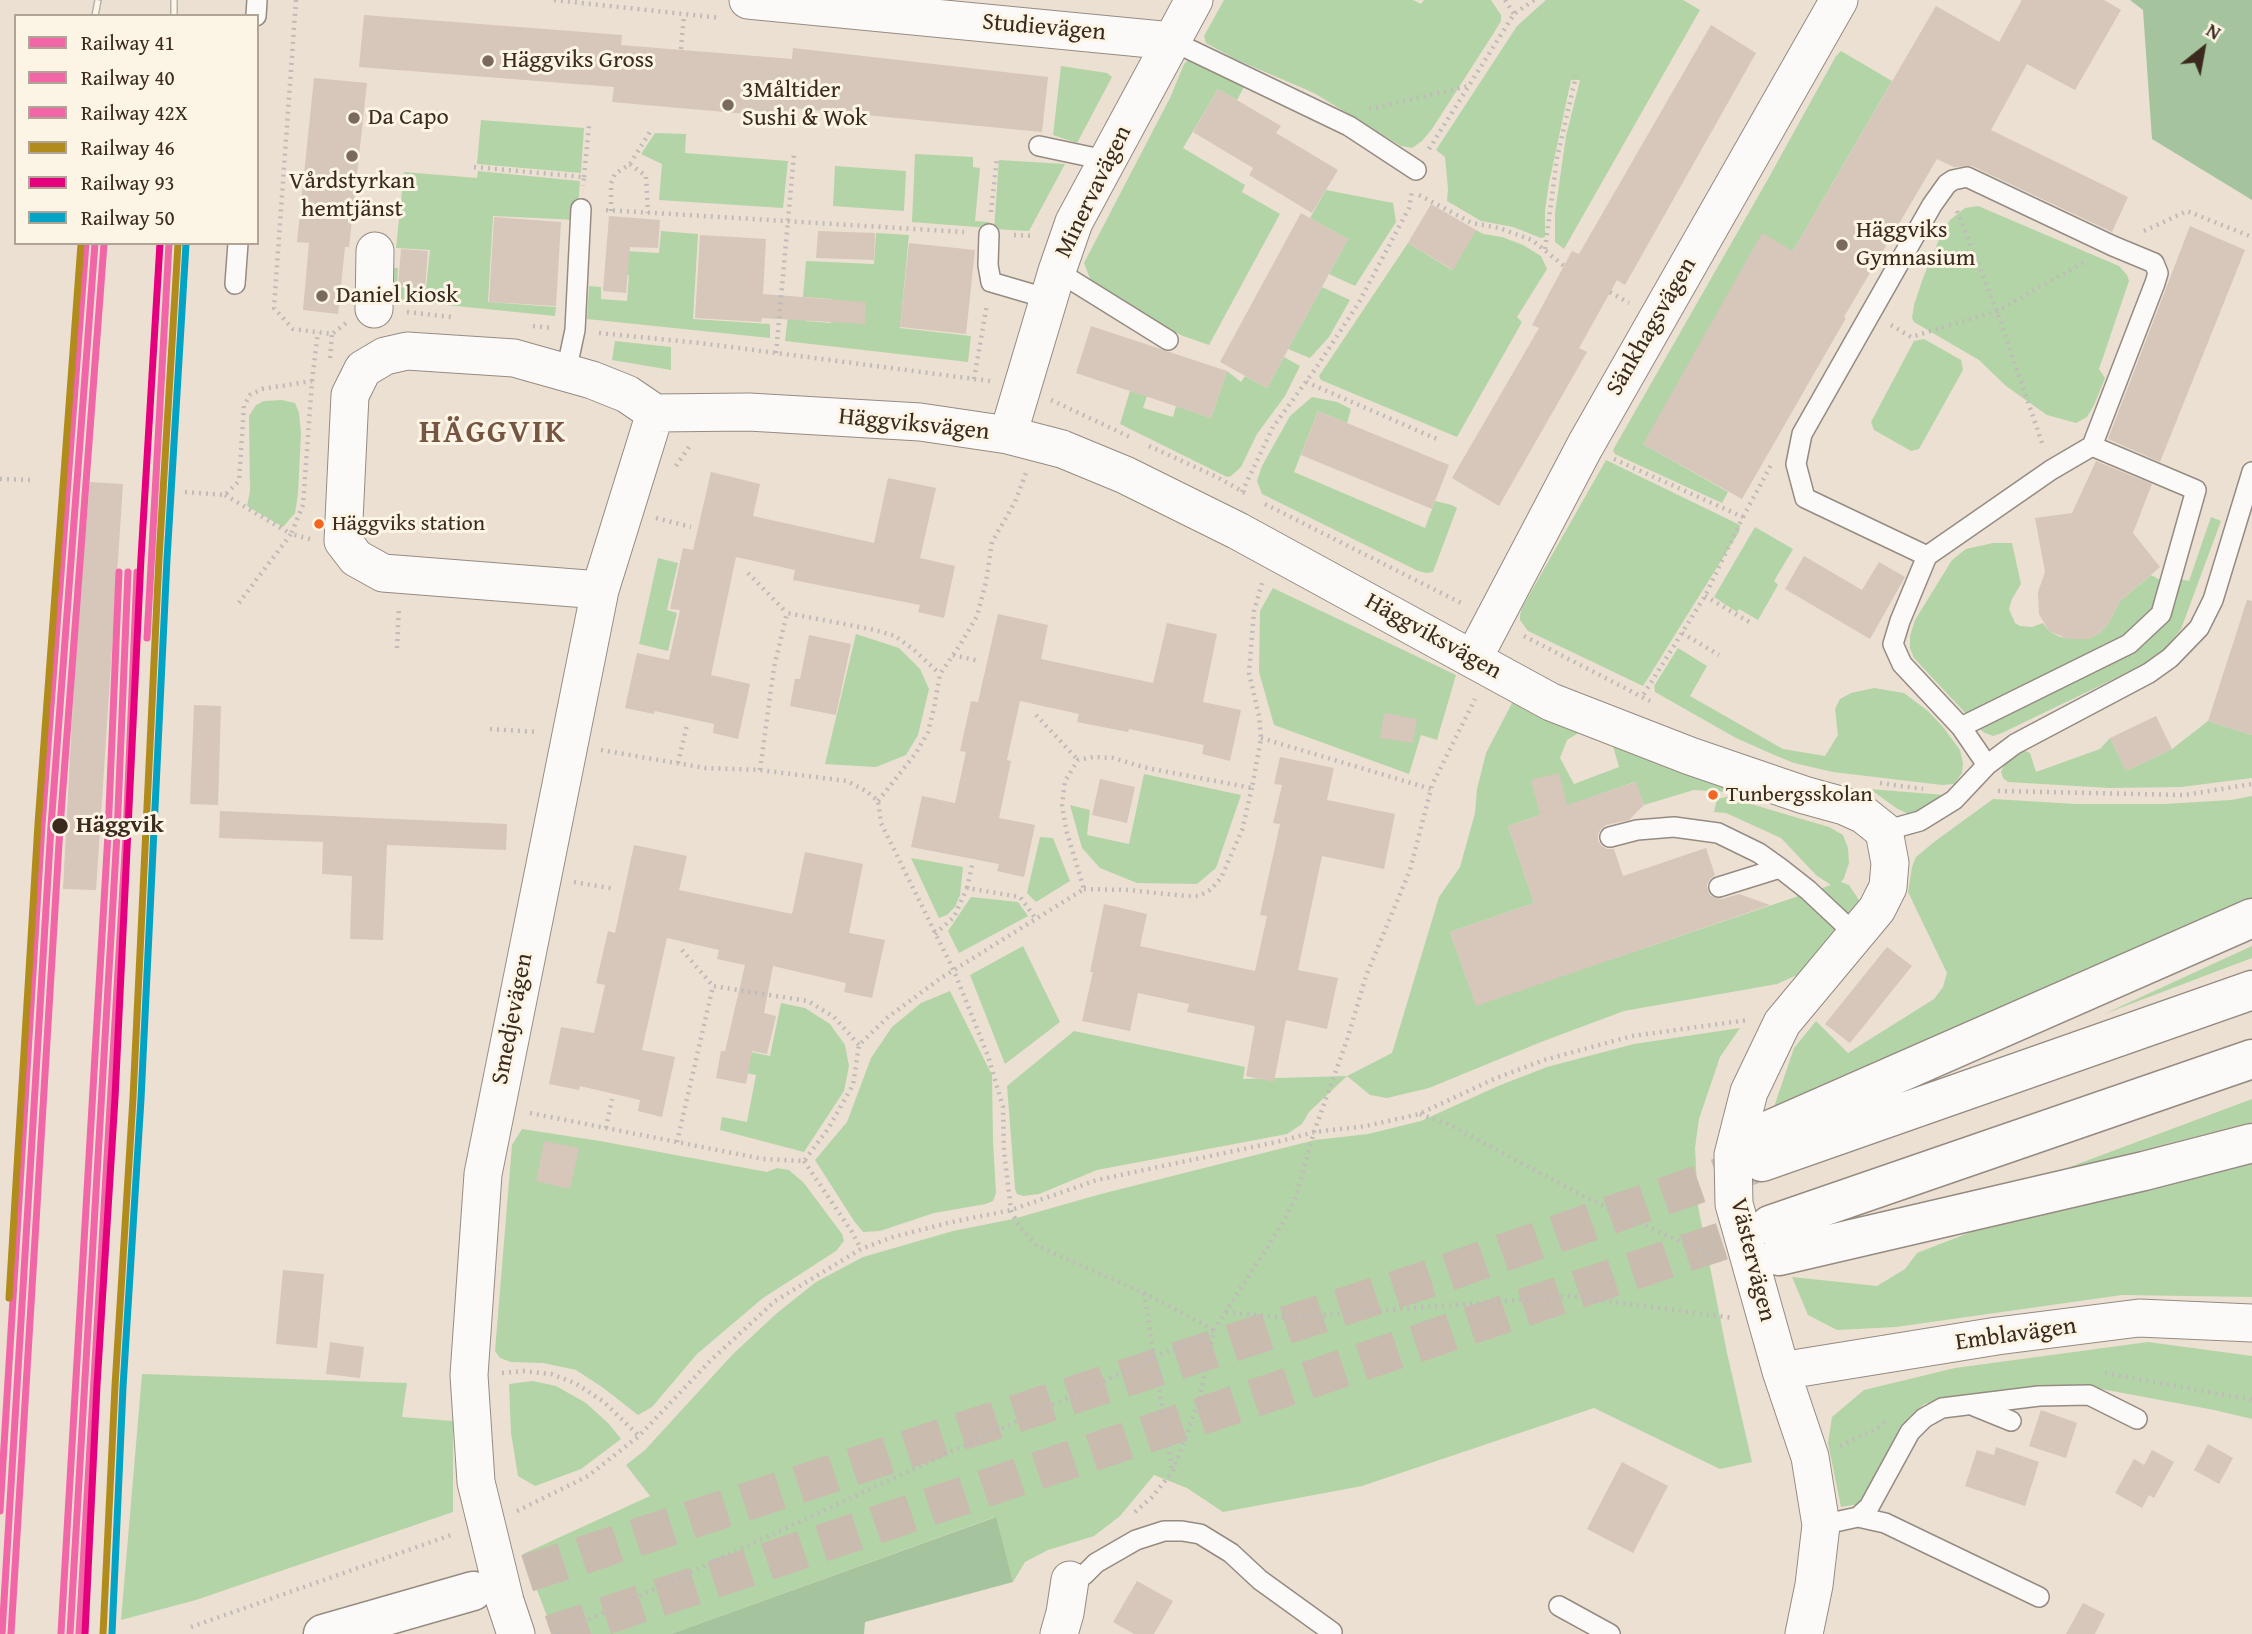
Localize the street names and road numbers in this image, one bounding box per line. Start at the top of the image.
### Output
street label: Studievägen [981,8,1107,48]
street label: Minervavägen [1050,121,1138,263]
street label: Sänkhagsvägen [1601,253,1703,401]
street label: Häggviksvägen [837,403,991,447]
street label: Häggviksvägen [1360,588,1506,686]
street label: Smedjevägen [486,951,540,1087]
street label: Västervägen [1723,1195,1781,1325]
street label: Emblavägen [1954,1312,2078,1358]

